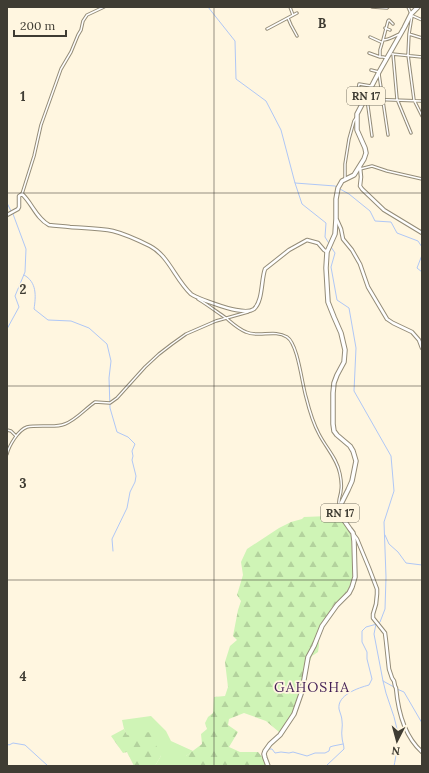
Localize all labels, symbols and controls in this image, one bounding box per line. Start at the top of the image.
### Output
scale bar [14,12,66,38]
text: B [318,15,327,32]
text: 200 m [20,18,56,33]
road number: RN 17 [347,87,385,105]
text: 1 [20,88,26,105]
text: 2 [20,281,27,298]
text: 3 [19,475,27,492]
road number: RN 17 [321,504,359,522]
text: 4 [19,668,27,685]
district label: GAHOSHA [274,678,350,696]
north arrow [377,721,417,761]
text: N [391,743,401,758]

